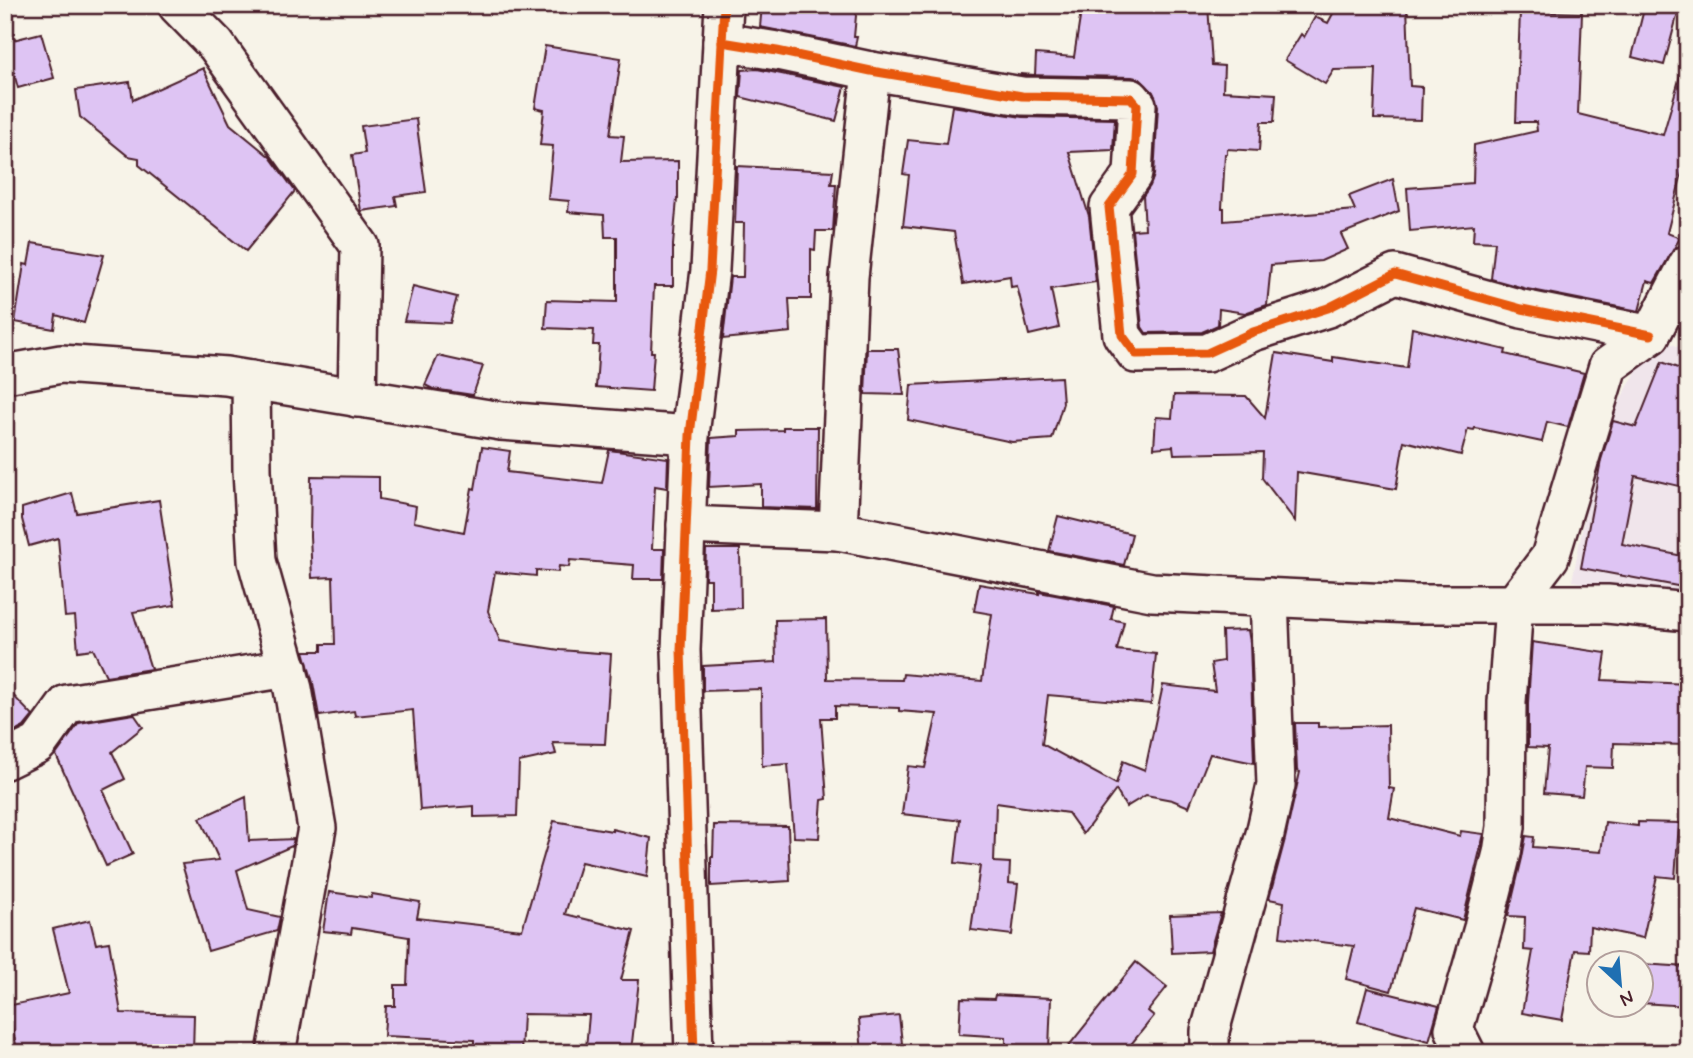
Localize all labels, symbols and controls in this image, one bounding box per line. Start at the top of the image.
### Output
north arrow [1584,950,1654,1020]
text: N [1616,984,1638,1012]

